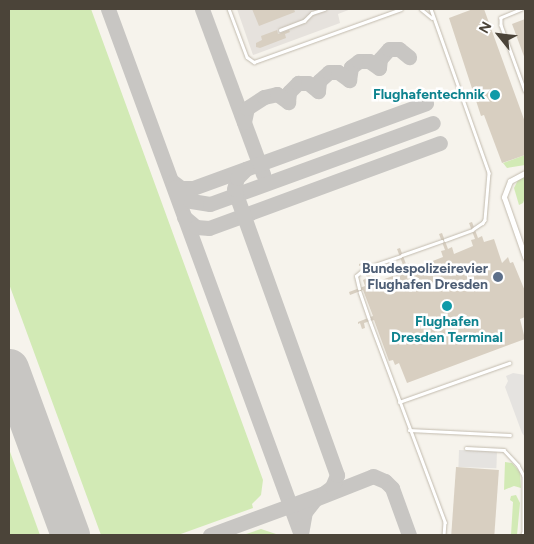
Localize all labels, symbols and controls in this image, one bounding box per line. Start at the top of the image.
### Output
north arrow [474,10,524,60]
text: N [475,19,495,36]
place label: Flughafentechnik [373,87,485,103]
marker: Flughafentechnik [489,89,501,101]
place label: Bundespolizeirevier Flughafen Dresden [362,261,488,294]
marker: Bundespolizeirevier Flughafen Dresden [492,271,504,283]
marker: Flughafen Dresden Terminal [441,300,453,312]
place label: Flughafen Dresden Terminal [391,314,503,347]

